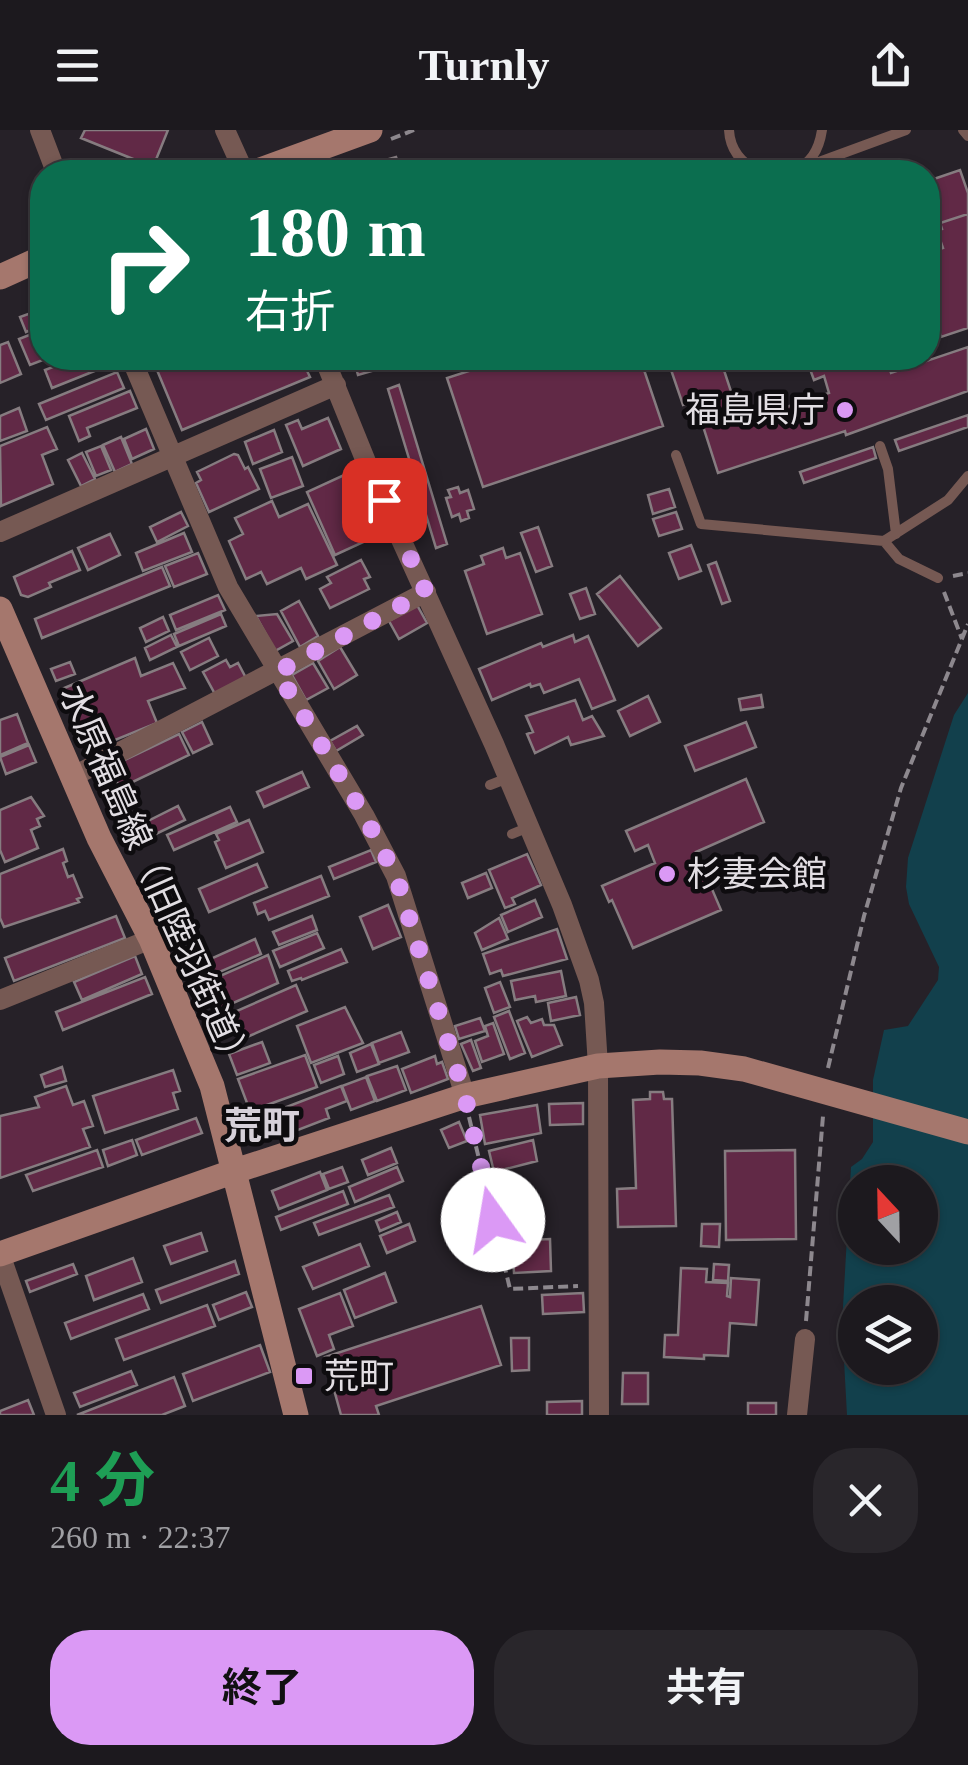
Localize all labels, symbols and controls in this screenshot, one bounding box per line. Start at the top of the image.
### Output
icon: menu [50,38,105,93]
icon: share [863,38,918,93]
text: Turnly [419,40,549,90]
text: 180 m [245,194,426,271]
icon: right [80,200,210,330]
text: 右折 [245,287,335,337]
place label: 福島県庁 [685,391,825,430]
marker: 福島県庁 [834,399,856,421]
pin [342,458,427,543]
icon: arrive [357,473,412,528]
street label: 水原福島線（旧陸羽街道） [52,679,259,1079]
place label: 杉妻会館 [687,855,827,894]
marker: 杉妻会館 [656,863,678,885]
district label: 荒町 [224,1105,300,1147]
north arrow [838,1165,938,1265]
map controls [838,1165,938,1385]
position arrow [441,1168,545,1272]
button: layers [838,1285,938,1385]
place label: 荒町 [324,1357,394,1396]
marker: 荒町 [293,1365,315,1387]
text: 4 分 [50,1448,155,1514]
button: close [813,1448,918,1553]
text: 260 m · 22:37 [50,1519,230,1555]
button: 終了 [50,1630,474,1745]
button: 共有 [494,1630,918,1745]

